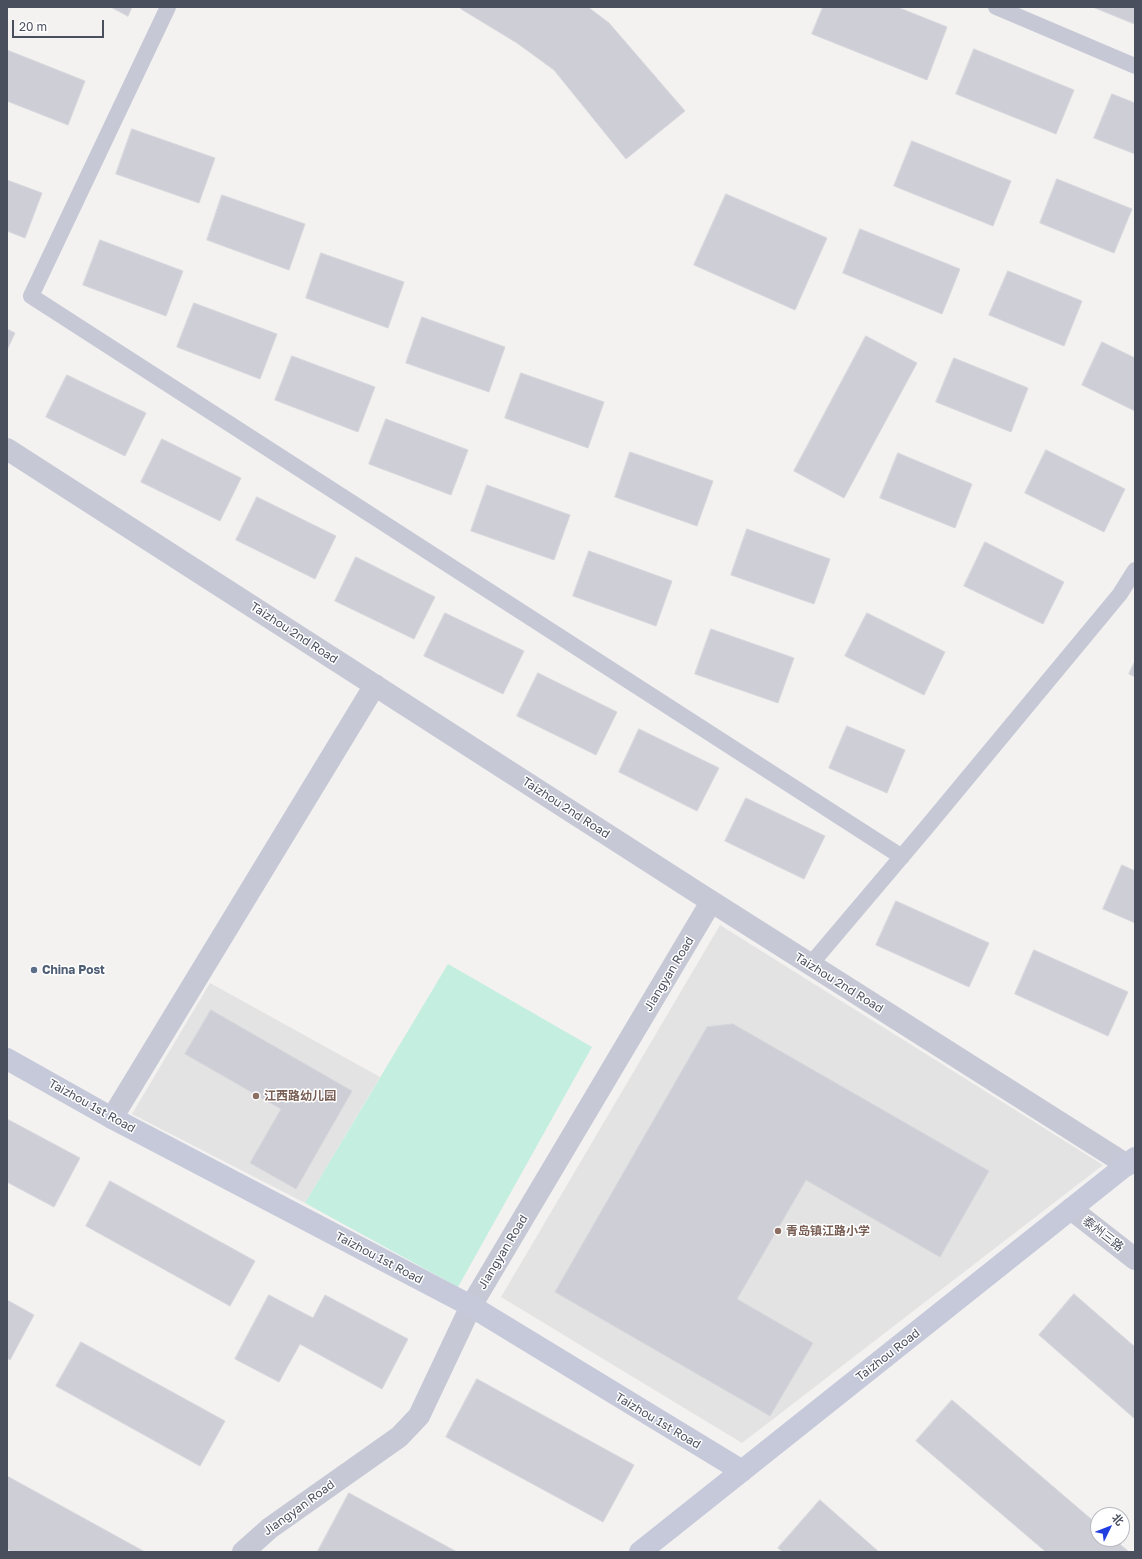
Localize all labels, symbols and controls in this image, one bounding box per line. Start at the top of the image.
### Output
scale bar [14,12,106,38]
text: 20 m [19,19,47,34]
street label: Taizhou 2nd Road [248,599,340,667]
street label: Taizhou 2nd Road [520,774,612,842]
street label: Jiangyan Road [641,934,697,1014]
street label: Taizhou 2nd Road [792,950,886,1016]
place label: China Post [42,963,105,977]
marker: China Post [29,965,39,975]
street label: Taizhou 1st Road [46,1076,138,1136]
place label: 江西路幼儿园 [264,1089,336,1103]
marker: 江西路幼儿园 [251,1091,261,1101]
street label: Jiangyan Road [475,1212,531,1292]
street label: 泰州三路 [1080,1214,1126,1254]
place label: 青岛镇江路小学 [786,1224,870,1238]
marker: 青岛镇江路小学 [773,1226,783,1236]
street label: Taizhou 1st Road [333,1229,425,1287]
street label: Taizhou Road [853,1326,923,1384]
street label: Taizhou 1st Road [613,1390,703,1452]
street label: Jiangyan Road [261,1477,337,1539]
north arrow [1090,1507,1130,1547]
text: 北 [1110,1511,1127,1528]

